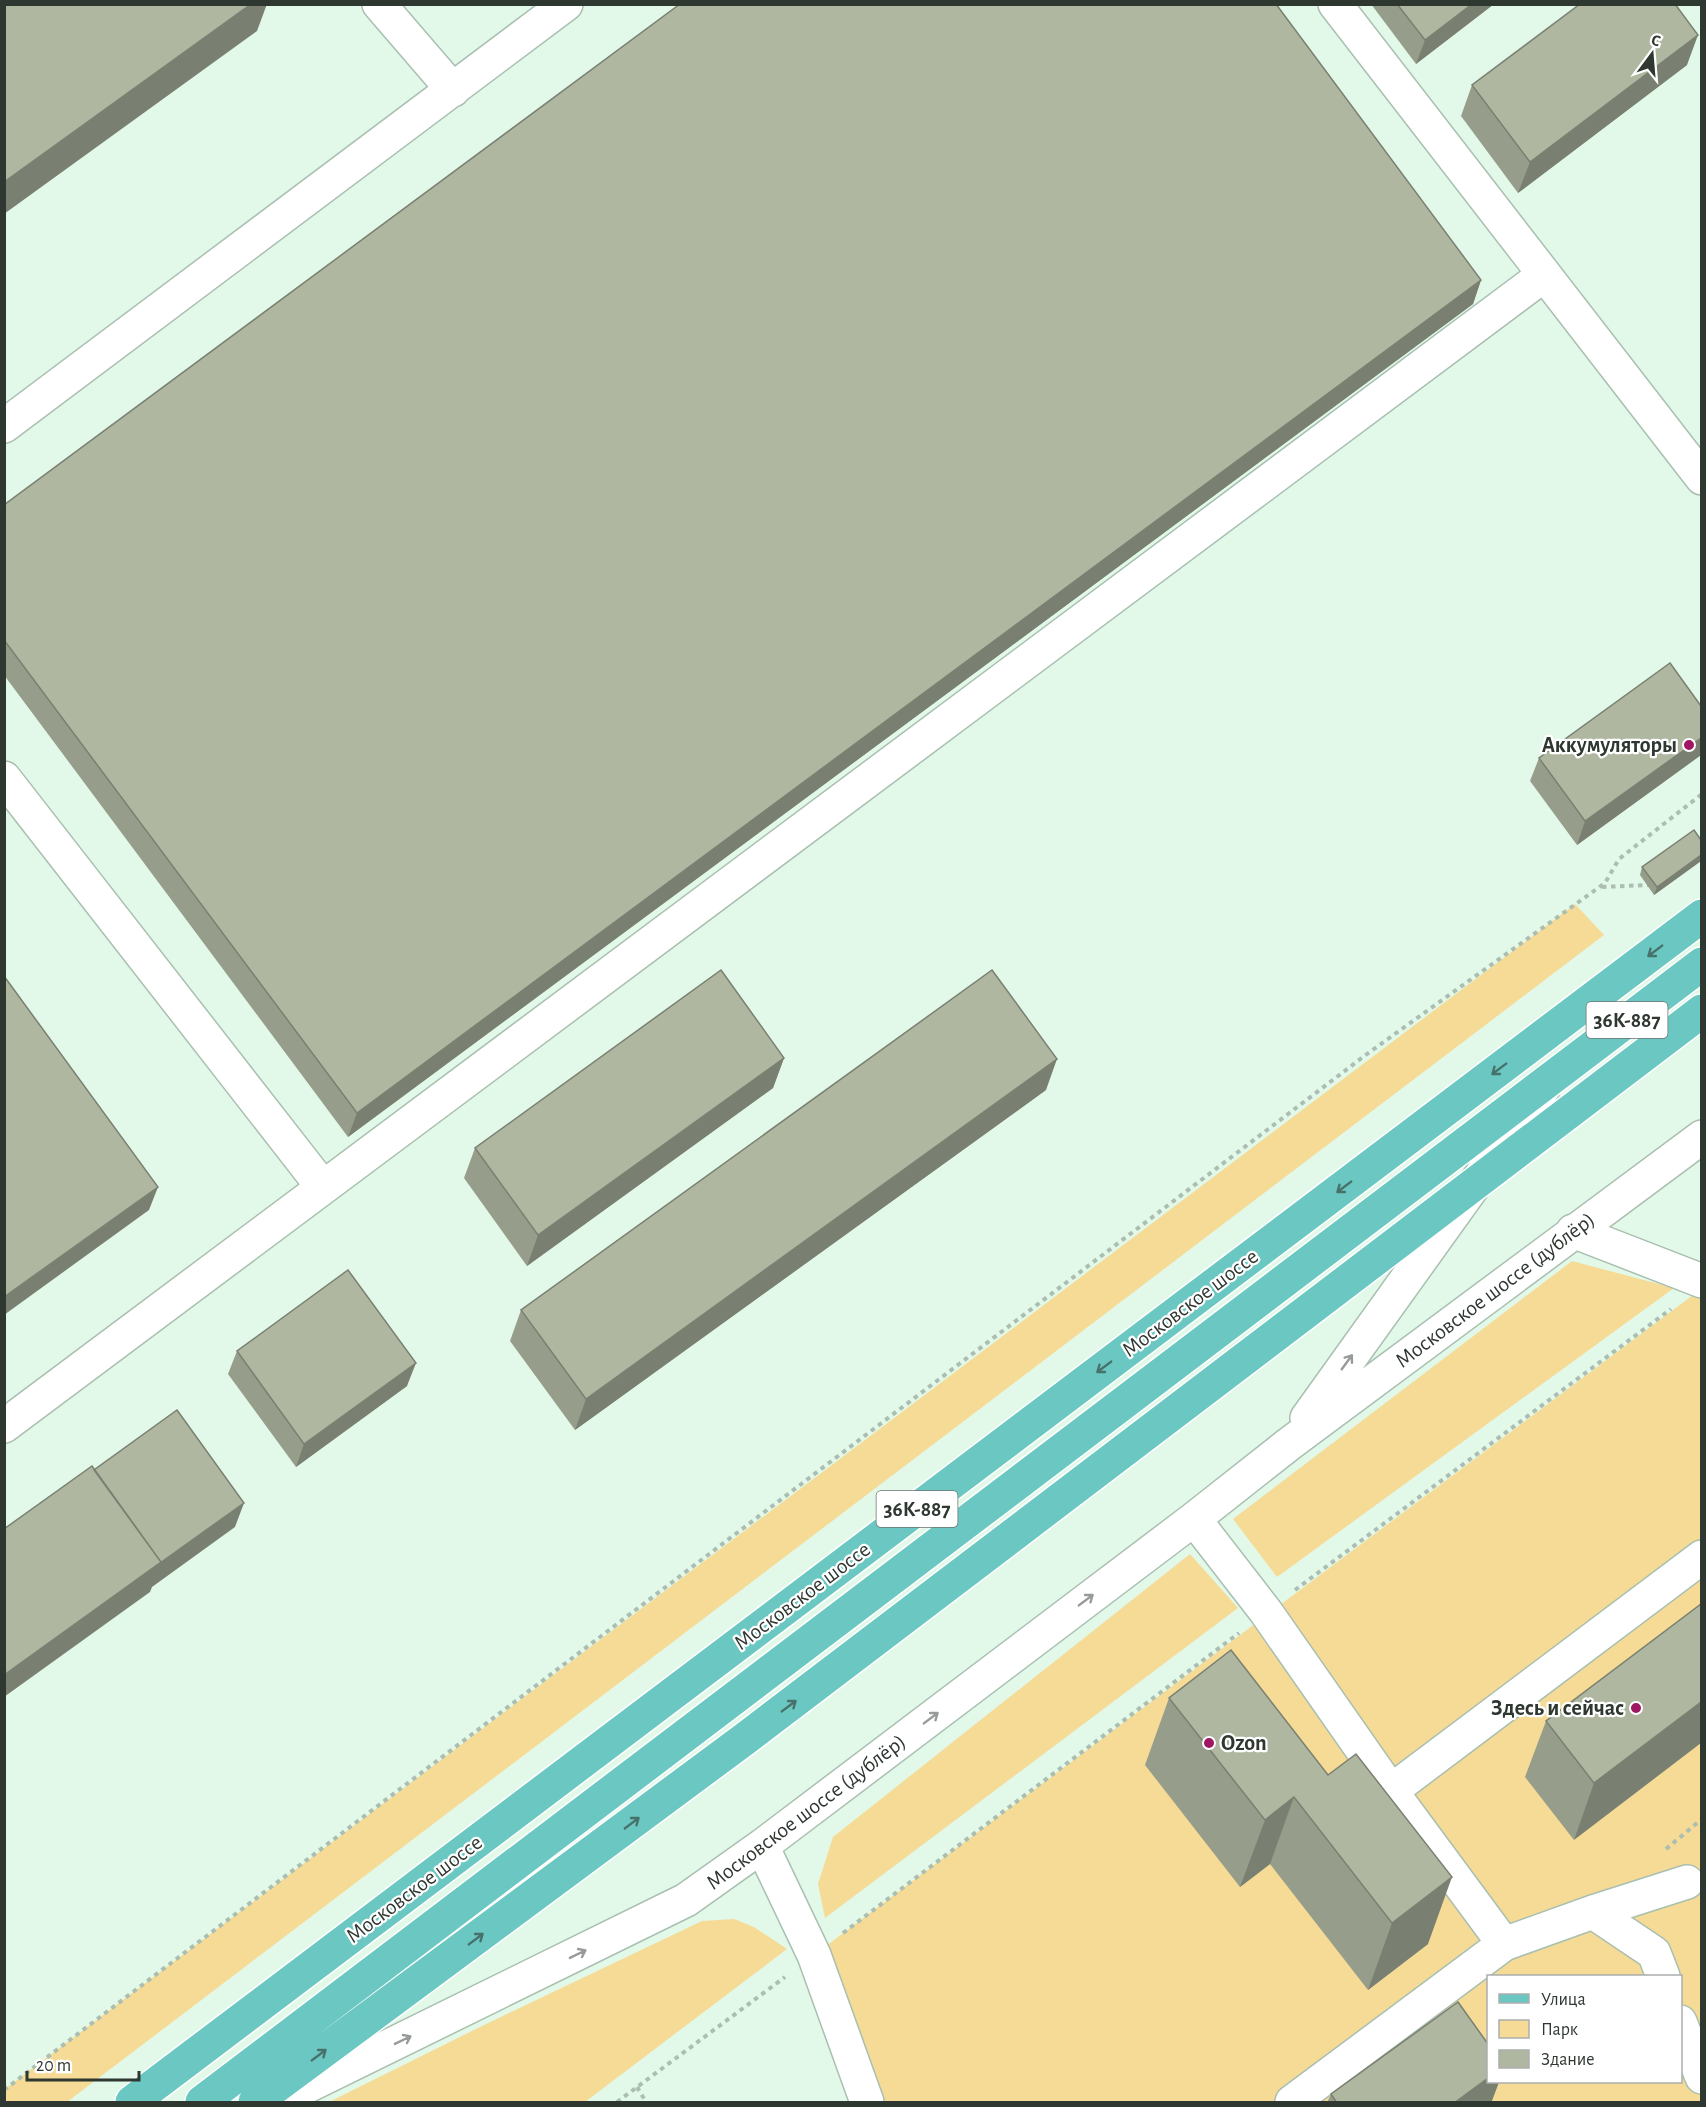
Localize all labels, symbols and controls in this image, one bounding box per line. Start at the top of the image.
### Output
north arrow [1622,24,1682,84]
text: С [1649,32,1662,49]
place label: Аккумуляторы [1542,734,1677,757]
marker: Аккумуляторы [1682,738,1696,752]
one-way arrow [1647,945,1663,958]
road number: 36К-887 [1586,1002,1668,1038]
one-way arrow [1492,1063,1508,1075]
one-way arrow [1336,1180,1352,1193]
street label: Московское шоссе (дублёр) [1391,1208,1599,1372]
street label: Московское шоссе [1118,1245,1262,1361]
one-way arrow [1341,1354,1353,1370]
one-way arrow [1097,1361,1113,1374]
road number: 36К-887 [876,1491,958,1527]
street label: Московское шоссе [730,1538,874,1654]
one-way arrow [1078,1594,1094,1607]
place label: Здесь и сейчас [1491,1697,1624,1719]
one-way arrow [780,1700,796,1713]
marker: Здесь и сейчас [1629,1701,1643,1715]
one-way arrow [922,1712,938,1725]
street label: Московское шоссе (дублёр) [702,1730,910,1894]
place label: Ozon [1221,1732,1267,1754]
marker: Ozon [1202,1736,1216,1750]
one-way arrow [624,1817,640,1829]
street label: Московское шоссе [342,1831,486,1947]
one-way arrow [467,1933,483,1945]
one-way arrow [568,1947,586,1959]
legend [1487,1975,1682,2083]
text: Улица [1541,1991,1586,2009]
text: Парк [1541,2021,1579,2039]
one-way arrow [393,2034,411,2045]
scale bar [27,2044,140,2082]
one-way arrow [311,2049,327,2061]
text: Здание [1541,2051,1595,2069]
text: 20 m [36,2057,71,2075]

